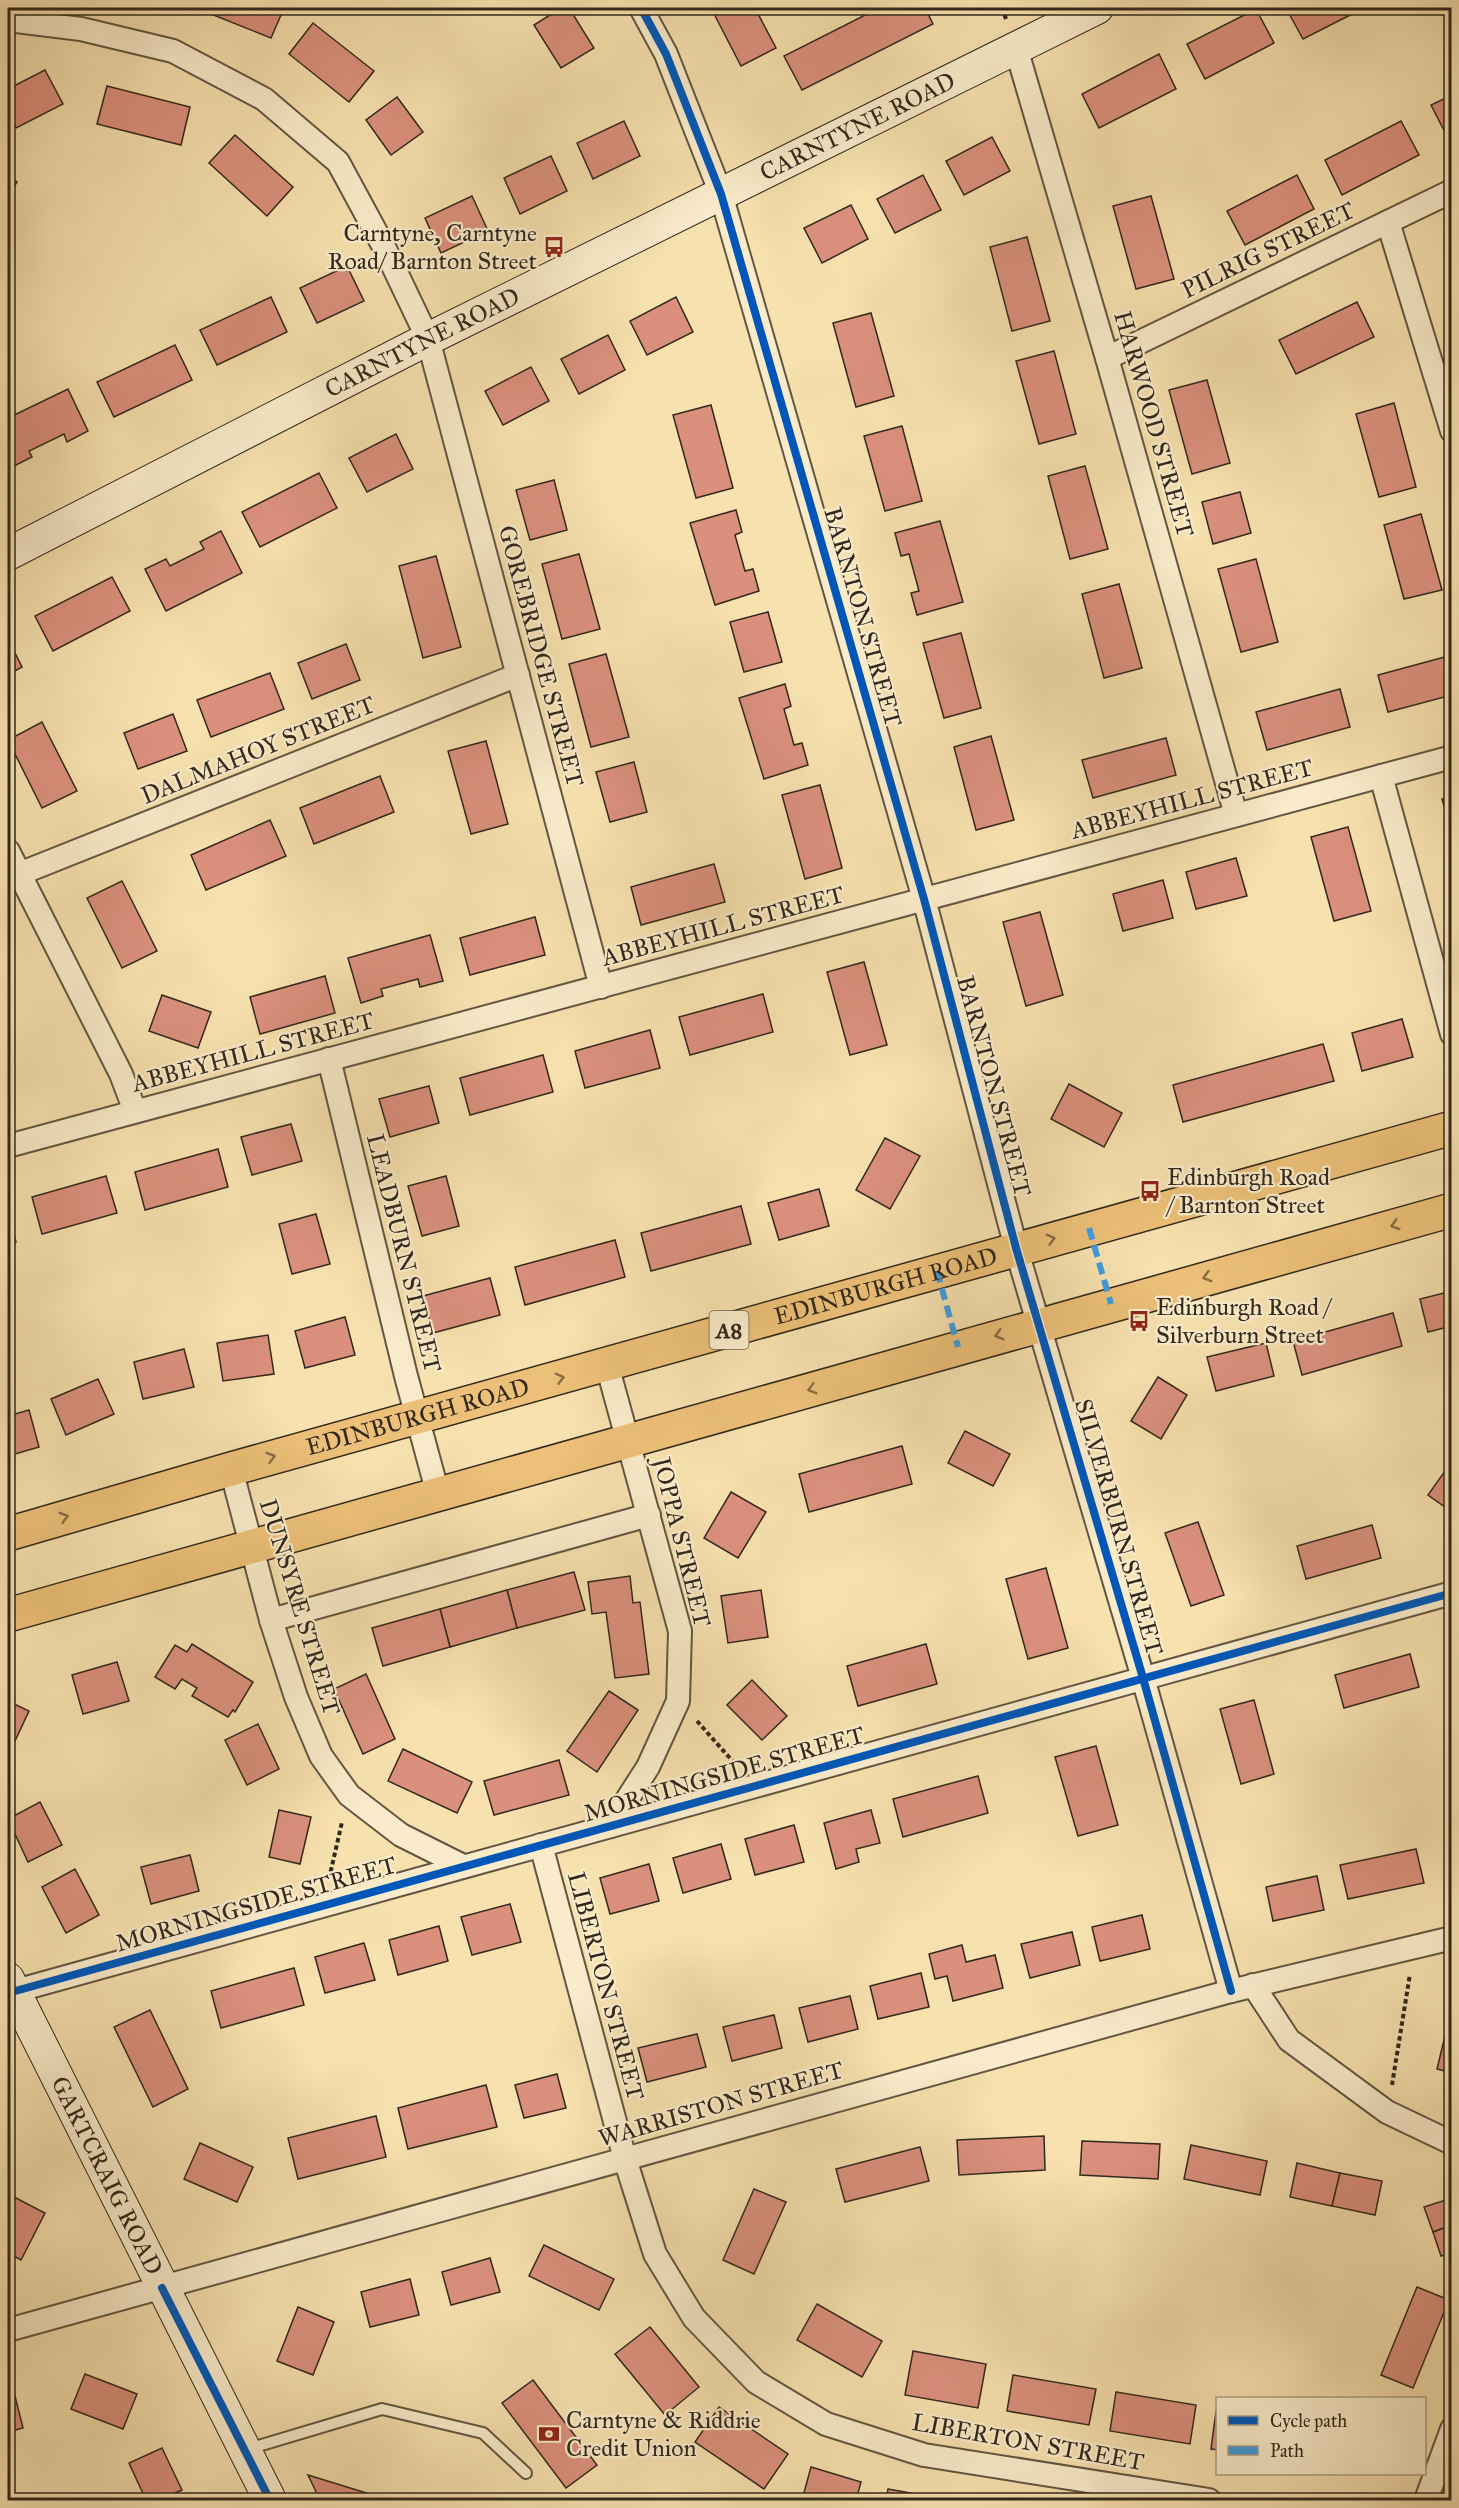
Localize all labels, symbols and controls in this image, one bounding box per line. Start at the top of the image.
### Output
street label: CARNTYNE ROAD [755,66,960,187]
street label: PILRIG STREET [1176,195,1360,305]
place label: Carntyne, Carntyne Road/ Barnton Street [328,218,538,276]
bus stop icon: Carntyne, Carntyne Road/ Barnton Street [542,235,566,259]
street label: CARNTYNE ROAD [320,281,524,404]
street label: HARWOOD STREET [1107,307,1201,541]
street label: BARNTON STREET [817,504,909,730]
street label: GOREBRIDGE STREET [492,522,590,790]
street label: DALMAHOY STREET [137,689,379,811]
street label: ABBEYHILL STREET [1067,752,1316,846]
street label: ABBEYHILL STREET [598,879,847,973]
street label: BARNTON STREET [950,972,1038,1200]
street label: ABBEYHILL STREET [128,1005,377,1099]
street label: LEADBURN STREET [360,1131,448,1375]
place label: Edinburgh Road / Barnton Street [1165,1162,1330,1220]
bus stop icon: Edinburgh Road / Barnton Street [1138,1179,1162,1203]
one-way arrow [1390,1218,1401,1230]
one-way arrow [1045,1234,1056,1246]
street label: EDINBURGH ROAD [771,1241,1001,1332]
one-way arrow [1202,1270,1212,1283]
place label: Edinburgh Road / Silverburn Street [1156,1292,1333,1350]
bus stop icon: Edinburgh Road / Silverburn Street [1127,1309,1151,1333]
road number: A8 [710,1311,748,1349]
one-way arrow [994,1328,1005,1340]
street label: EDINBURGH ROAD [303,1371,533,1462]
one-way arrow [555,1373,565,1385]
one-way arrow [807,1382,817,1394]
street label: SILVERBURN STREET [1068,1395,1170,1659]
street label: JOPPA STREET [646,1451,718,1630]
one-way arrow [266,1452,276,1465]
street label: DUNSYRE STREET [253,1495,347,1719]
one-way arrow [58,1512,69,1524]
street label: MORNINGSIDE STREET [580,1720,868,1828]
street label: MORNINGSIDE STREET [112,1850,400,1958]
street label: LIBERTON STREET [561,1868,651,2104]
street label: WARRISTON STREET [595,2055,847,2153]
street label: GARTCRAIG ROAD [44,2071,169,2280]
legend [1216,2397,1426,2475]
place label: Carntyne & Riddrie Credit Union [566,2405,761,2463]
street label: LIBERTON STREET [910,2407,1146,2477]
text: Cycle path [1270,2410,1347,2432]
bank icon: Carntyne & Riddrie Credit Union [537,2422,561,2446]
text: Path [1270,2440,1304,2462]

